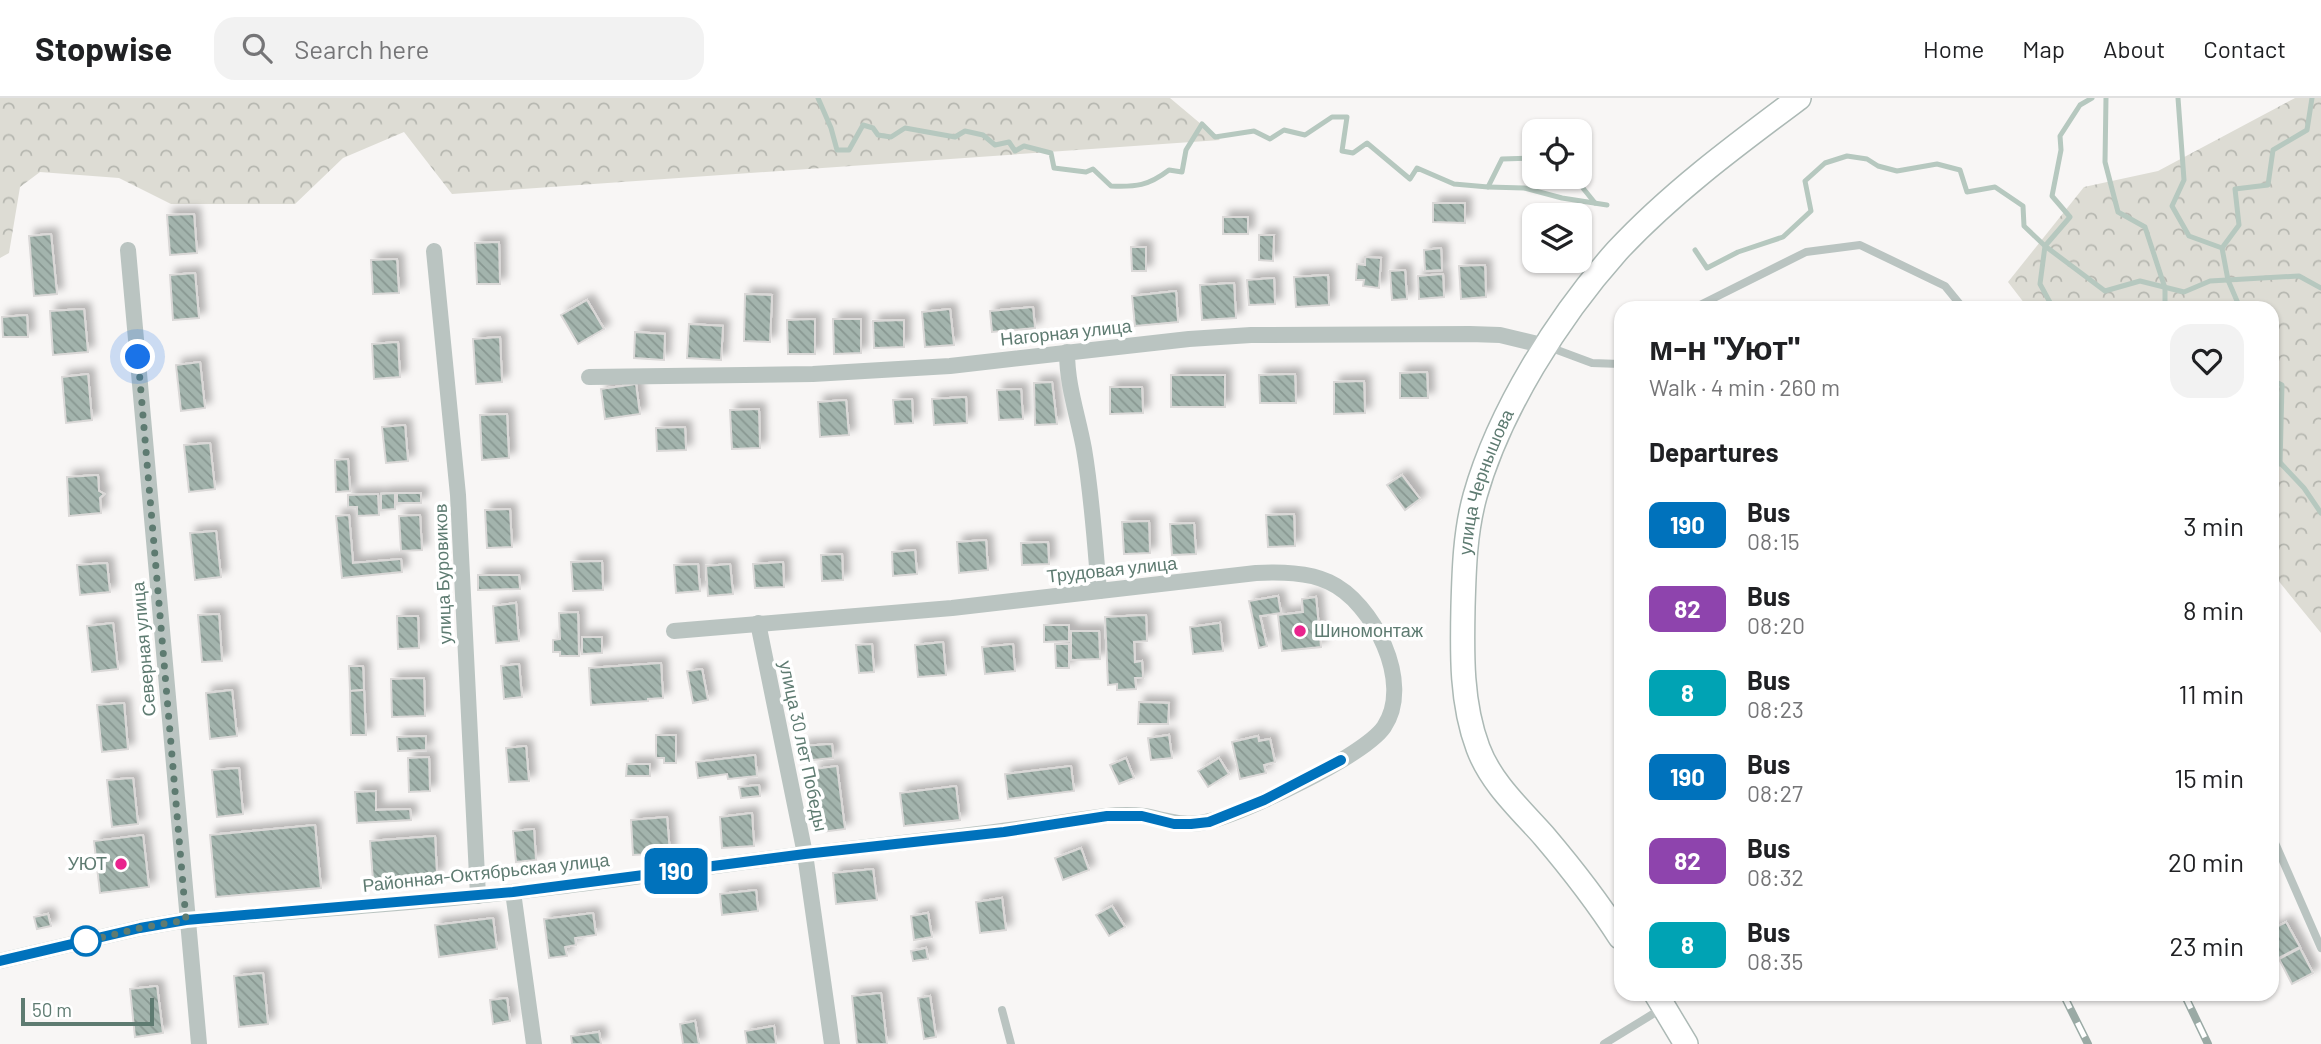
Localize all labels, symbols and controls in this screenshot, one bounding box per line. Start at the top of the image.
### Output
search box [214,17,704,80]
text: Stopwise [35,28,172,68]
icon: search [238,29,276,67]
text: Search here [294,33,429,64]
text: Home [1923,34,1984,63]
text: Map [2022,34,2065,63]
text: About [2103,34,2165,63]
text: Contact [2203,34,2286,63]
map controls [1522,119,1592,273]
button: locate [1522,119,1592,189]
button: layers [1522,203,1592,273]
street label: Нагорная улица [999,314,1134,350]
button: heart [2170,324,2244,398]
text: м-н "Уют" [1649,327,1800,367]
your location [120,339,155,374]
text: Walk · 4 min · 260 m [1649,373,1840,401]
street label: улица Чернышова [1453,404,1518,556]
text: Departures [1649,436,1779,467]
text: Bus [1747,496,1790,527]
street label: улица Буровиков [429,503,455,645]
text: 190 [1670,510,1705,539]
text: 3 min [2183,510,2244,541]
text: 08:15 [1747,527,1800,555]
street label: Трудовая улица [1046,551,1179,587]
street label: Северная улица [126,580,160,717]
text: Bus [1747,580,1790,611]
text: 82 [1674,594,1701,623]
text: 8 min [2183,594,2244,625]
text: 08:20 [1747,611,1805,639]
place label: Шиномонтаж [1314,619,1423,641]
marker: Шиномонтаж [1292,623,1308,639]
street label: улица 30 лет Победы [775,658,833,833]
text: Bus [1747,664,1790,695]
text: 8 [1681,678,1694,707]
text: 11 min [2178,678,2244,709]
text: 08:23 [1747,695,1804,723]
text: Bus [1747,748,1790,779]
text: 190 [1670,762,1705,791]
text: 15 min [2174,762,2244,793]
text: 08:27 [1747,779,1803,807]
text: Bus [1747,832,1790,863]
text: 82 [1674,846,1701,875]
text: 20 min [2168,846,2244,877]
street label: Районная-Октябрьская улица [361,848,611,896]
line badge: 190 [636,848,716,894]
place label: УЮТ [67,852,107,874]
marker: УЮТ [113,856,129,872]
text: 190 [659,856,693,885]
text: 08:32 [1747,863,1804,891]
text: Bus [1747,916,1790,947]
unlabelled marker [71,926,101,956]
text: 8 [1681,930,1694,959]
text: 23 min [2169,930,2244,961]
text: 08:35 [1747,947,1803,975]
scale bar [21,995,154,1027]
text: 50 m [32,998,72,1021]

